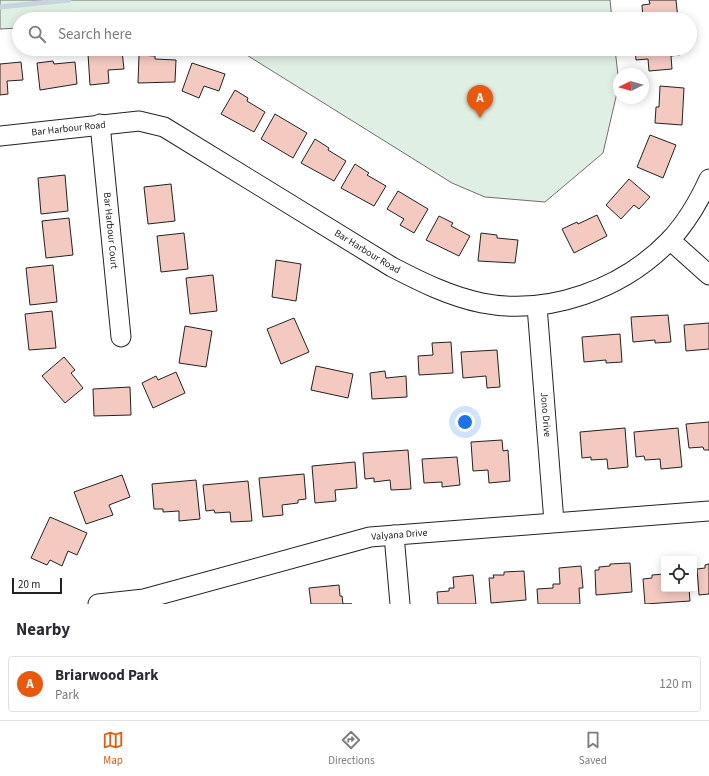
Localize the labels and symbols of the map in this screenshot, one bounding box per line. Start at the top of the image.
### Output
north arrow [613,68,649,104]
pin: A [467,85,493,118]
street label: Bar Harbour Road [31,118,107,140]
street label: Bar Harbour Court [100,192,121,270]
street label: Bar Harbour Road [332,226,403,277]
street label: Jono Drive [537,392,554,438]
your location [455,412,475,432]
street label: Valyana Drive [371,526,428,544]
scale bar [12,576,62,595]

